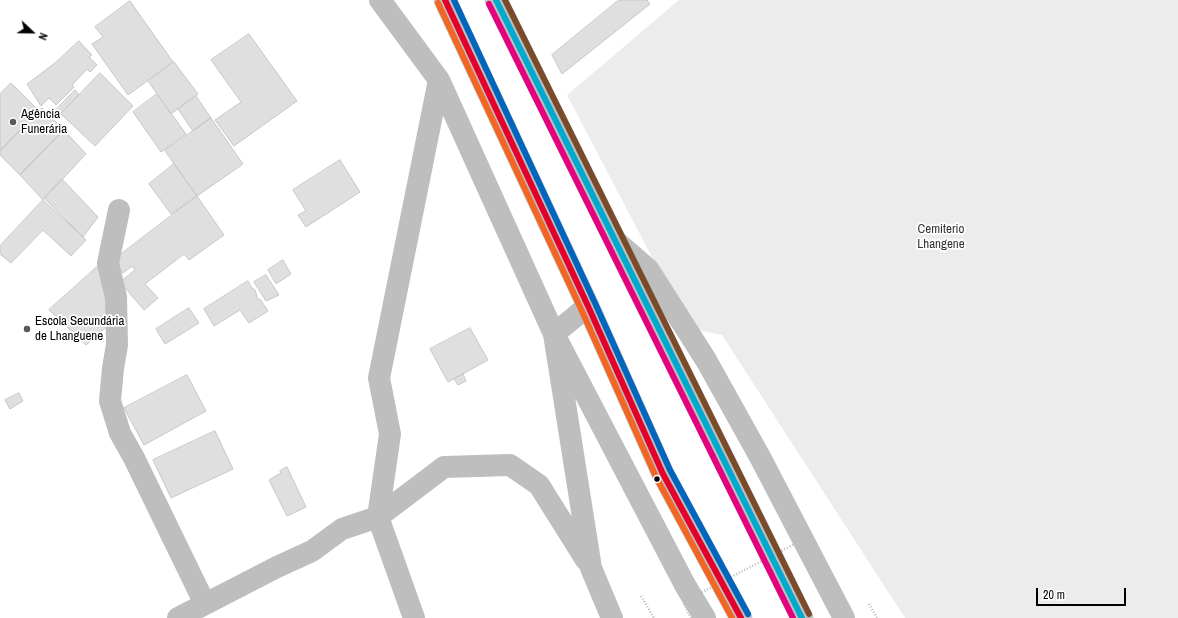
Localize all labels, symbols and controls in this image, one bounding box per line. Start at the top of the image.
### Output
north arrow [12,12,52,52]
text: N [35,31,51,42]
place label: Agência Funerária [21,107,67,138]
marker: Agência Funerária [8,117,18,127]
park label: Cemiterio Lhangene [917,222,965,253]
place label: Escola Secundária de Lhanguene [35,314,124,345]
marker: Escola Secundária de Lhanguene [22,324,32,334]
unlabelled marker [652,474,662,484]
scale bar [1038,580,1128,606]
text: 20 m [1043,587,1065,603]

